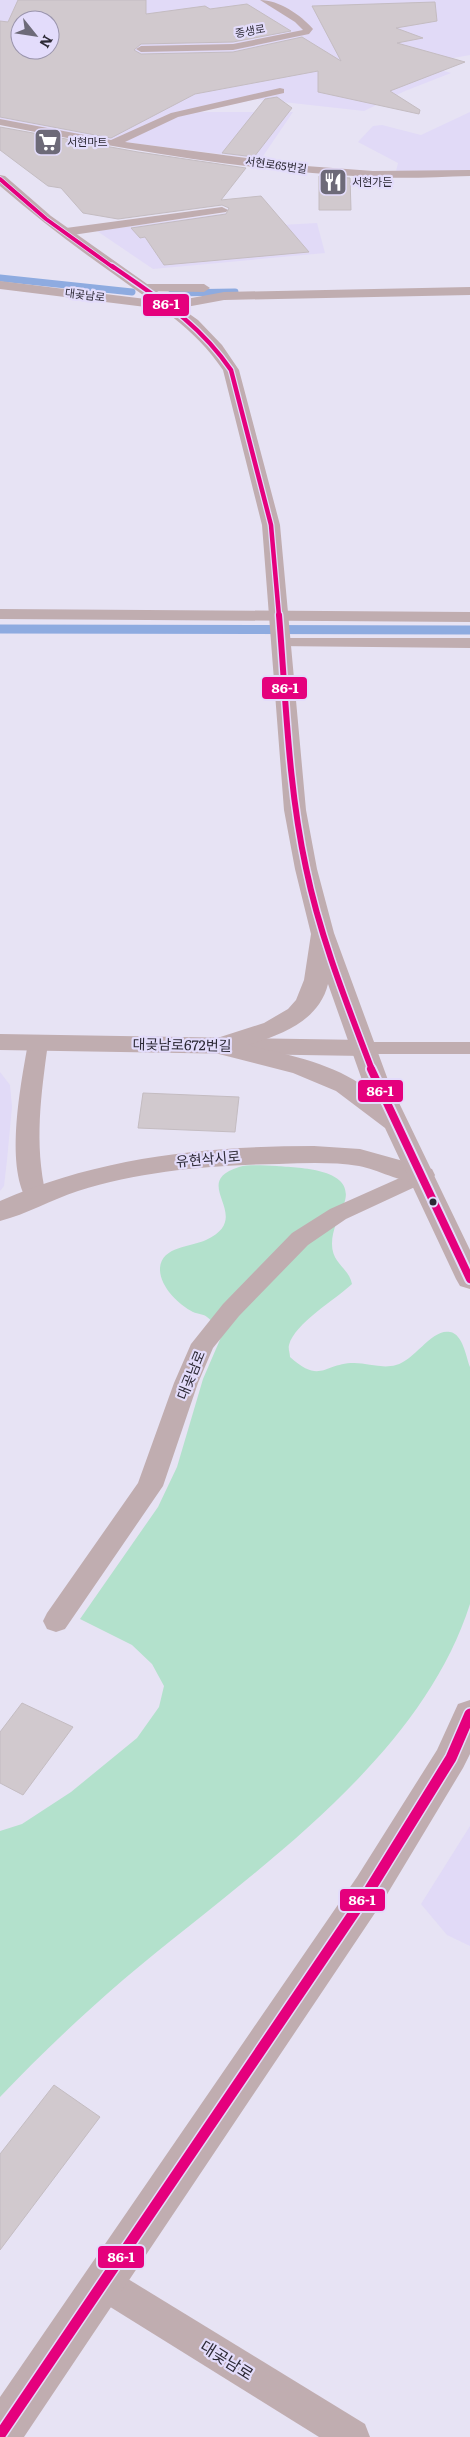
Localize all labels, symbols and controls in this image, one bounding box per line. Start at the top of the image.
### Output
north arrow [10,10,60,60]
street label: 종생로 [233,19,266,41]
text: N [35,32,59,52]
supermarket icon: 서현마트 [33,127,63,157]
place label: 서현마트 [67,133,107,149]
street label: 서현로65번길 [244,152,308,176]
restaurant icon: 서현가든 [318,167,348,197]
place label: 서현가든 [352,173,392,189]
street label: 대곶남로 [64,284,106,304]
line badge: 86-1 [142,293,190,317]
text: 86-1 [153,293,180,313]
line badge: 86-1 [261,676,308,700]
text: 86-1 [272,677,299,697]
street label: 대곶남로672번길 [132,1033,232,1055]
line badge: 86-1 [357,1079,404,1103]
text: 86-1 [367,1080,394,1100]
street label: 유현삭시로 [175,1145,241,1171]
unlabelled marker [428,1197,438,1207]
street label: 대곶남로 [171,1347,209,1402]
line badge: 86-1 [339,1888,386,1912]
text: 86-1 [349,1889,376,1909]
line badge: 86-1 [97,2245,145,2269]
text: 86-1 [108,2246,135,2266]
street label: 대곶남로 [196,2333,259,2385]

